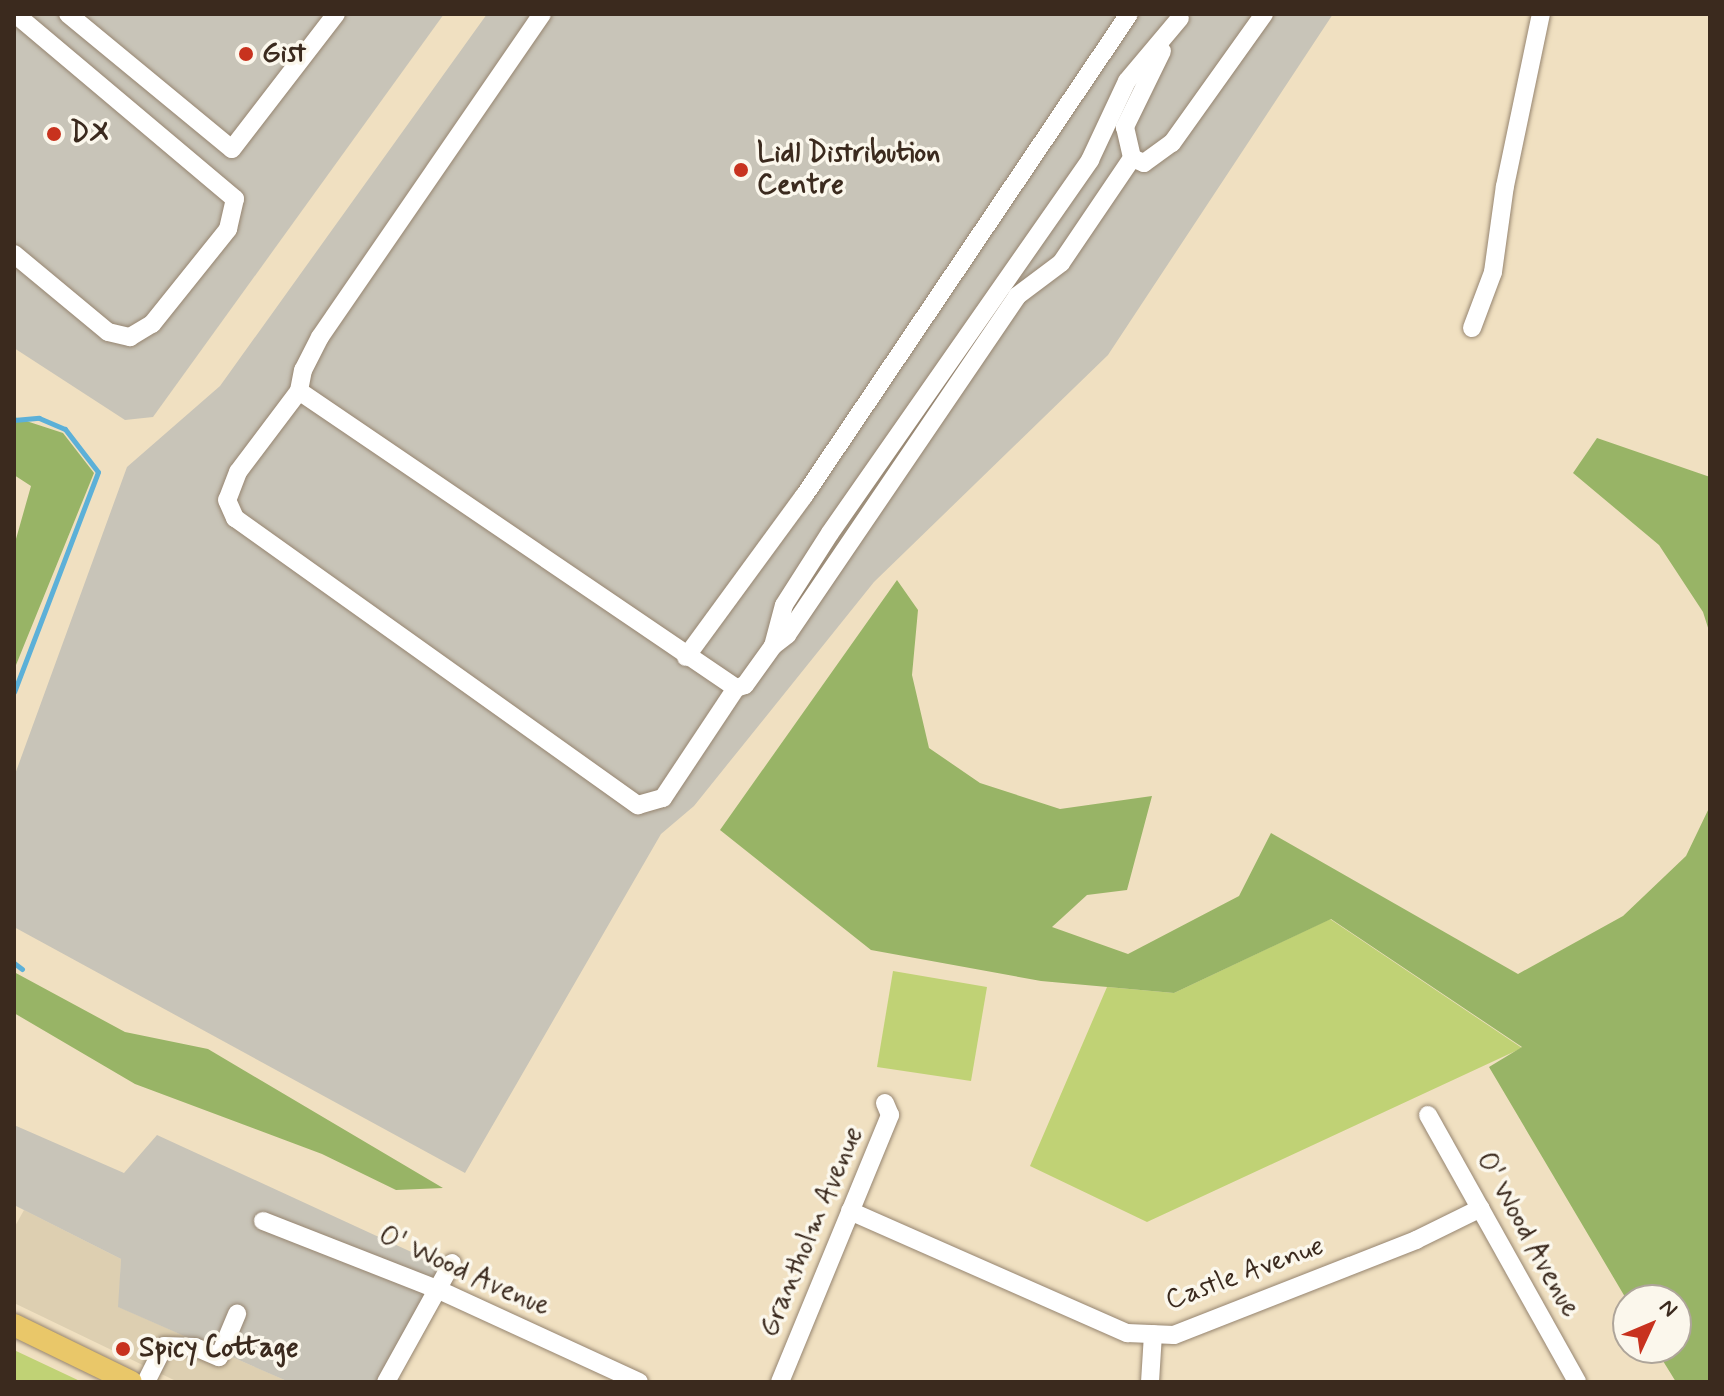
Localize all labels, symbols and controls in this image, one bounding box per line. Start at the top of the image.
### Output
place label: Gist [262,37,306,71]
marker: Gist [237,45,255,63]
place label: DX [70,117,110,151]
marker: DX [45,125,63,143]
place label: Lidl Distribution Centre [757,137,940,203]
marker: Lidl Distribution Centre [732,161,750,179]
street label: Grantholm Avenue [751,1119,873,1345]
street label: O' Wood Avenue [1466,1143,1588,1327]
street label: O' Wood Avenue [370,1218,558,1326]
street label: Castle Avenue [1160,1229,1330,1319]
north arrow [1612,1284,1692,1364]
text: N [1653,1294,1683,1324]
place label: Spicy Cottage [139,1332,302,1366]
marker: Spicy Cottage [114,1340,132,1358]

